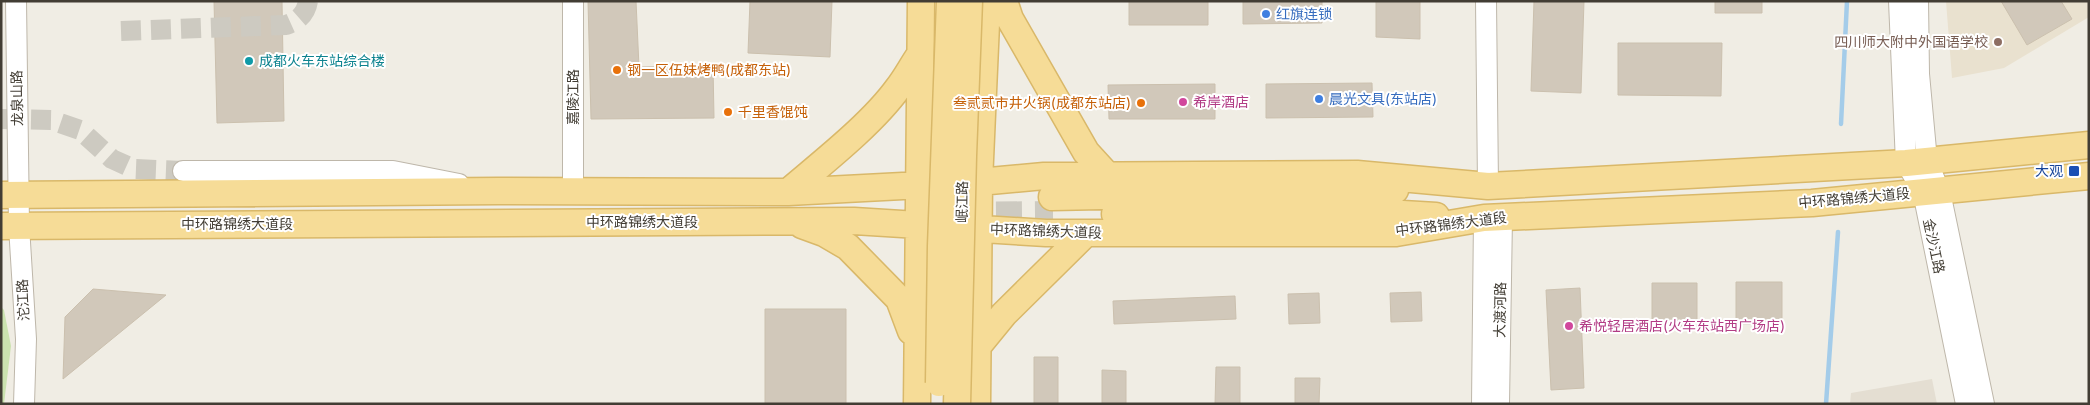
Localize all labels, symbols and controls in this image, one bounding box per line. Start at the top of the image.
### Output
place label: 红旗连锁 [1276,5,1332,22]
marker: 红旗连锁 [1260,8,1272,20]
place label: 四川师大附中外国语学校 [1834,33,1988,50]
marker: 四川师大附中外国语学校 [1992,36,2004,48]
place label: 成都火车东站综合楼 [259,52,385,69]
marker: 成都火车东站综合楼 [243,55,255,67]
place label: 钢一区伍妹烤鸭(成都东站) [627,61,791,78]
marker: 钢一区伍妹烤鸭(成都东站) [611,64,623,76]
street label: 嘉陵江路 [564,69,581,125]
street label: 龙泉山路 [8,70,25,126]
place label: 晨光文具(东站店) [1329,90,1437,107]
place label: 希岸酒店 [1193,93,1249,110]
marker: 晨光文具(东站店) [1313,93,1325,105]
place label: 叁贰贰市井火锅(成都东站店) [953,94,1131,111]
marker: 希岸酒店 [1177,96,1189,108]
marker: 叁贰贰市井火锅(成都东站店) [1135,97,1147,109]
place label: 千里香馄饨 [738,103,808,120]
marker: 千里香馄饨 [722,106,734,118]
place label: 大观 [2035,162,2063,179]
marker: 大观 [2067,164,2081,178]
street label: 岷江路 [953,181,970,223]
street label: 中环路锦绣大道段 [1797,184,1910,211]
street label: 中环路锦绣大道段 [1394,208,1508,239]
street label: 中环路锦绣大道段 [586,213,698,230]
street label: 中环路锦绣大道段 [181,215,293,232]
street label: 金沙江路 [1920,217,1949,275]
street label: 中环路锦绣大道段 [990,220,1102,241]
street label: 沱江路 [13,279,32,321]
street label: 大渡河路 [1491,282,1508,338]
place label: 希悦轻居酒店(火车东站西广场店) [1579,317,1785,334]
marker: 希悦轻居酒店(火车东站西广场店) [1563,320,1575,332]

